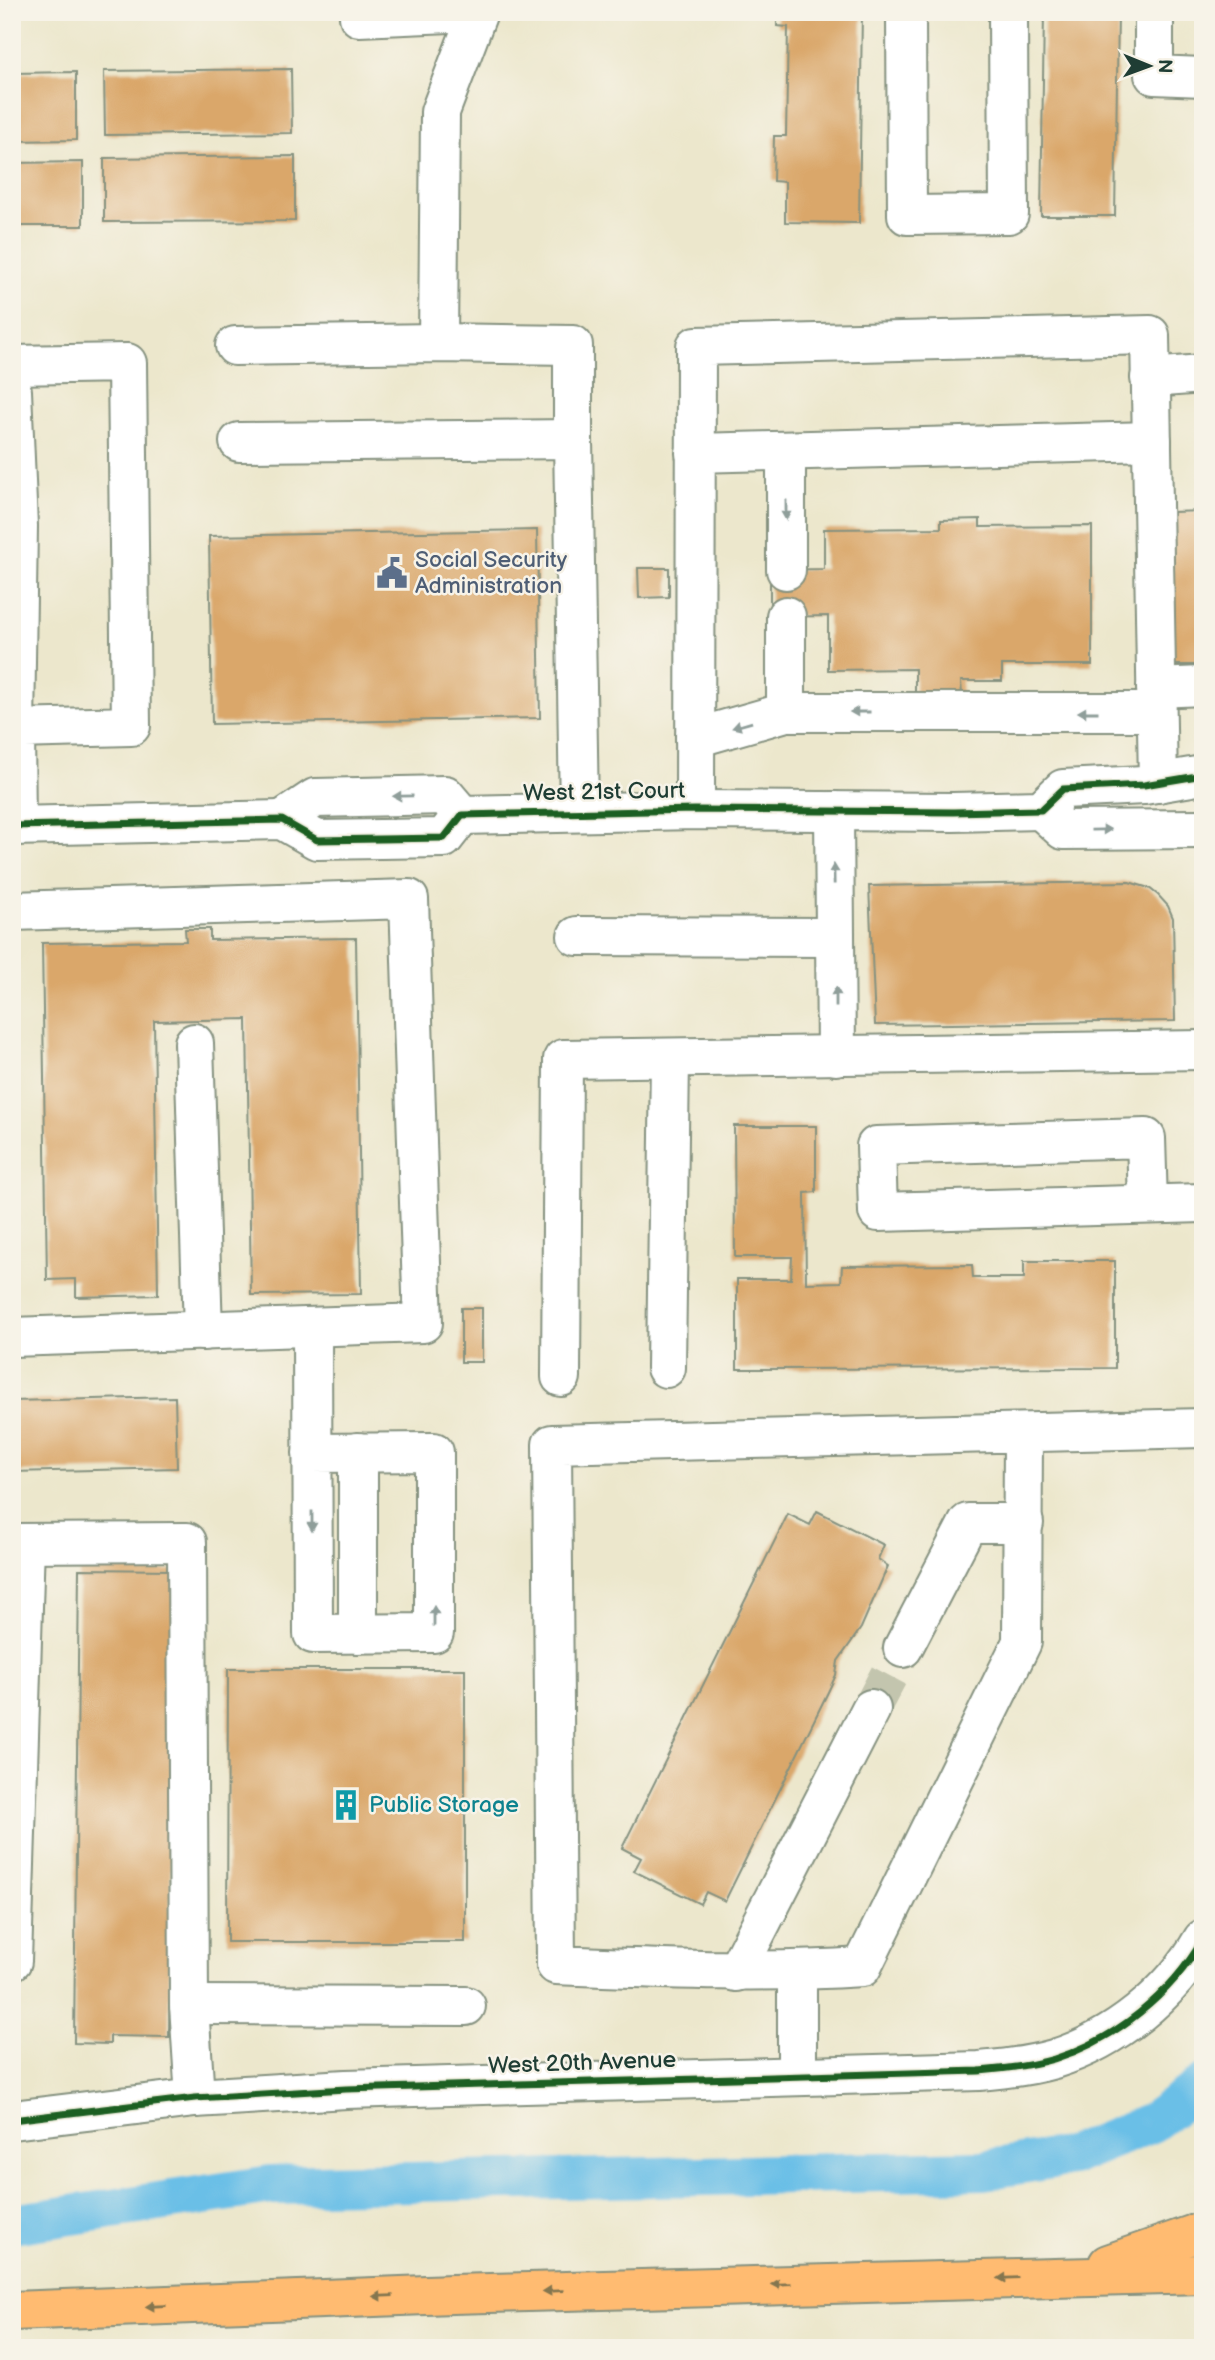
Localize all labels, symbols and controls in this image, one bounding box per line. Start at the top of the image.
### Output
north arrow [1114,32,1184,102]
text: N [1153,59,1176,74]
one-way arrow [780,500,792,522]
place label: Social Security Administration [415,546,568,600]
public building icon: Social Security Administration [375,556,409,590]
one-way arrow [849,706,871,718]
one-way arrow [1077,706,1099,718]
one-way arrow [731,720,752,730]
street label: West 21st Court [523,777,685,807]
one-way arrow [392,790,414,802]
one-way arrow [1091,824,1113,835]
one-way arrow [829,863,840,885]
one-way arrow [830,985,842,1007]
one-way arrow [306,1510,318,1532]
one-way arrow [428,1605,440,1627]
building icon: Public Storage [329,1788,363,1822]
place label: Public Storage [369,1791,519,1819]
street label: West 20th Avenue [487,2046,677,2080]
one-way arrow [997,2272,1019,2283]
one-way arrow [769,2279,791,2290]
one-way arrow [542,2285,564,2296]
one-way arrow [372,2291,394,2302]
one-way arrow [145,2300,167,2311]

